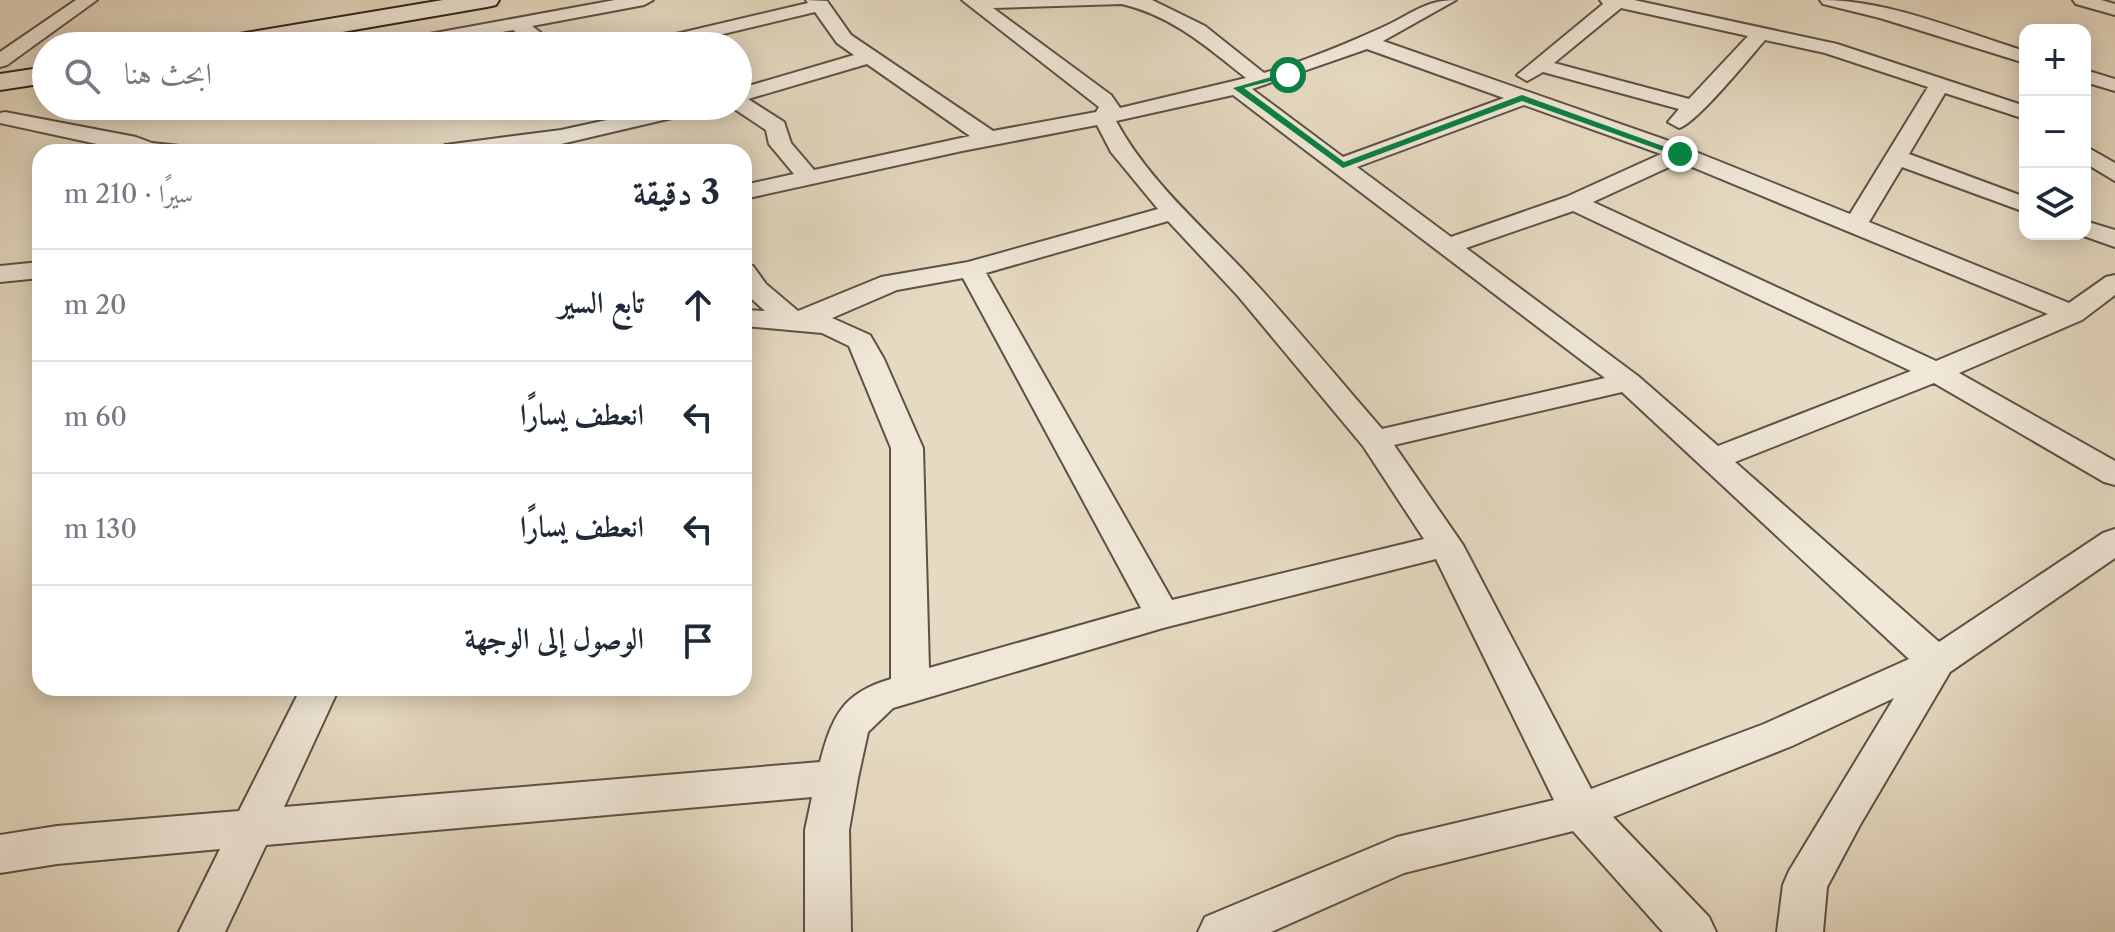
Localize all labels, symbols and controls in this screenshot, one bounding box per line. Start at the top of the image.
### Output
map controls [2019,24,2091,240]
button: + [2019,24,2091,96]
search box [32,32,752,120]
icon: search [60,54,104,98]
text: ابحث هنا [124,55,212,92]
route start [1270,57,1306,93]
button: − [2019,96,2091,168]
route end [1662,136,1698,172]
button: layers [2019,168,2091,240]
text: 3 دقيقة [633,171,720,213]
text: سيرًا · 210 m [64,178,193,210]
icon: ahead [676,283,720,327]
text: تابع السير [558,284,644,321]
text: 20 m [64,289,127,321]
icon: left [676,395,720,439]
text: انعطف يسارًا [520,396,644,433]
text: 60 m [64,401,127,433]
icon: left [676,507,720,551]
text: انعطف يسارًا [520,508,644,545]
text: 130 m [64,513,137,545]
icon: arrive [676,619,720,663]
text: الوصول إلى الوجهة [465,620,644,657]

